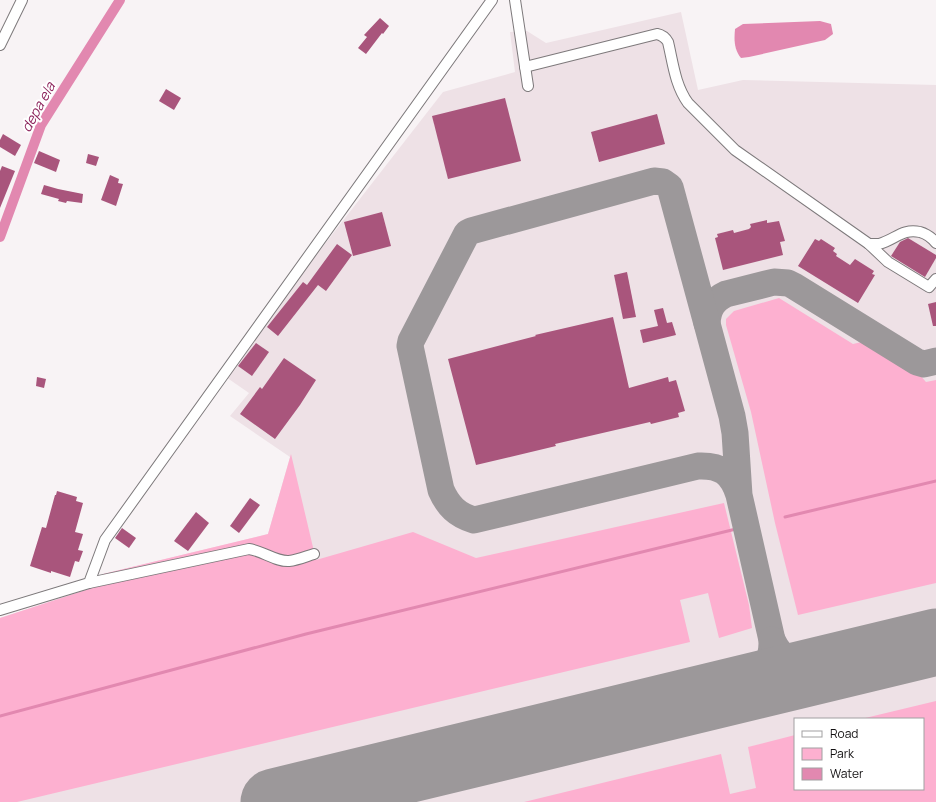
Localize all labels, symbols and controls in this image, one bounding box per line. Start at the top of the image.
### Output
water label: depa ela [16,77,60,135]
legend [794,718,924,790]
text: Road [830,725,858,742]
text: Park [830,745,855,762]
text: Water [830,765,864,782]

